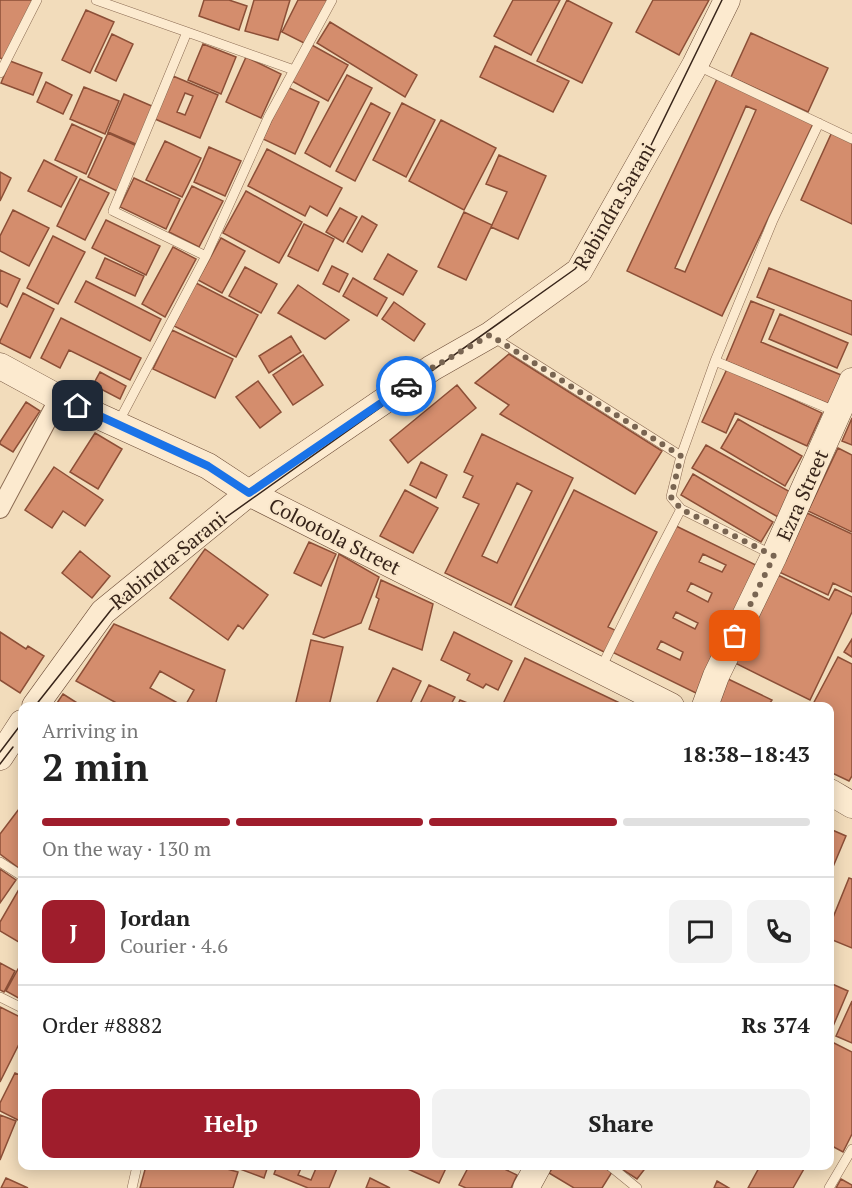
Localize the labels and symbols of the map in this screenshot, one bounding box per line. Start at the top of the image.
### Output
street label: Rabindra Sarani [567,138,661,274]
courier [376,356,436,416]
pin [52,380,103,431]
street label: Ezra Street [770,444,834,545]
street label: Colootola Street [265,491,406,581]
street label: Rabindra Sarani [104,505,232,615]
pin [709,610,760,661]

